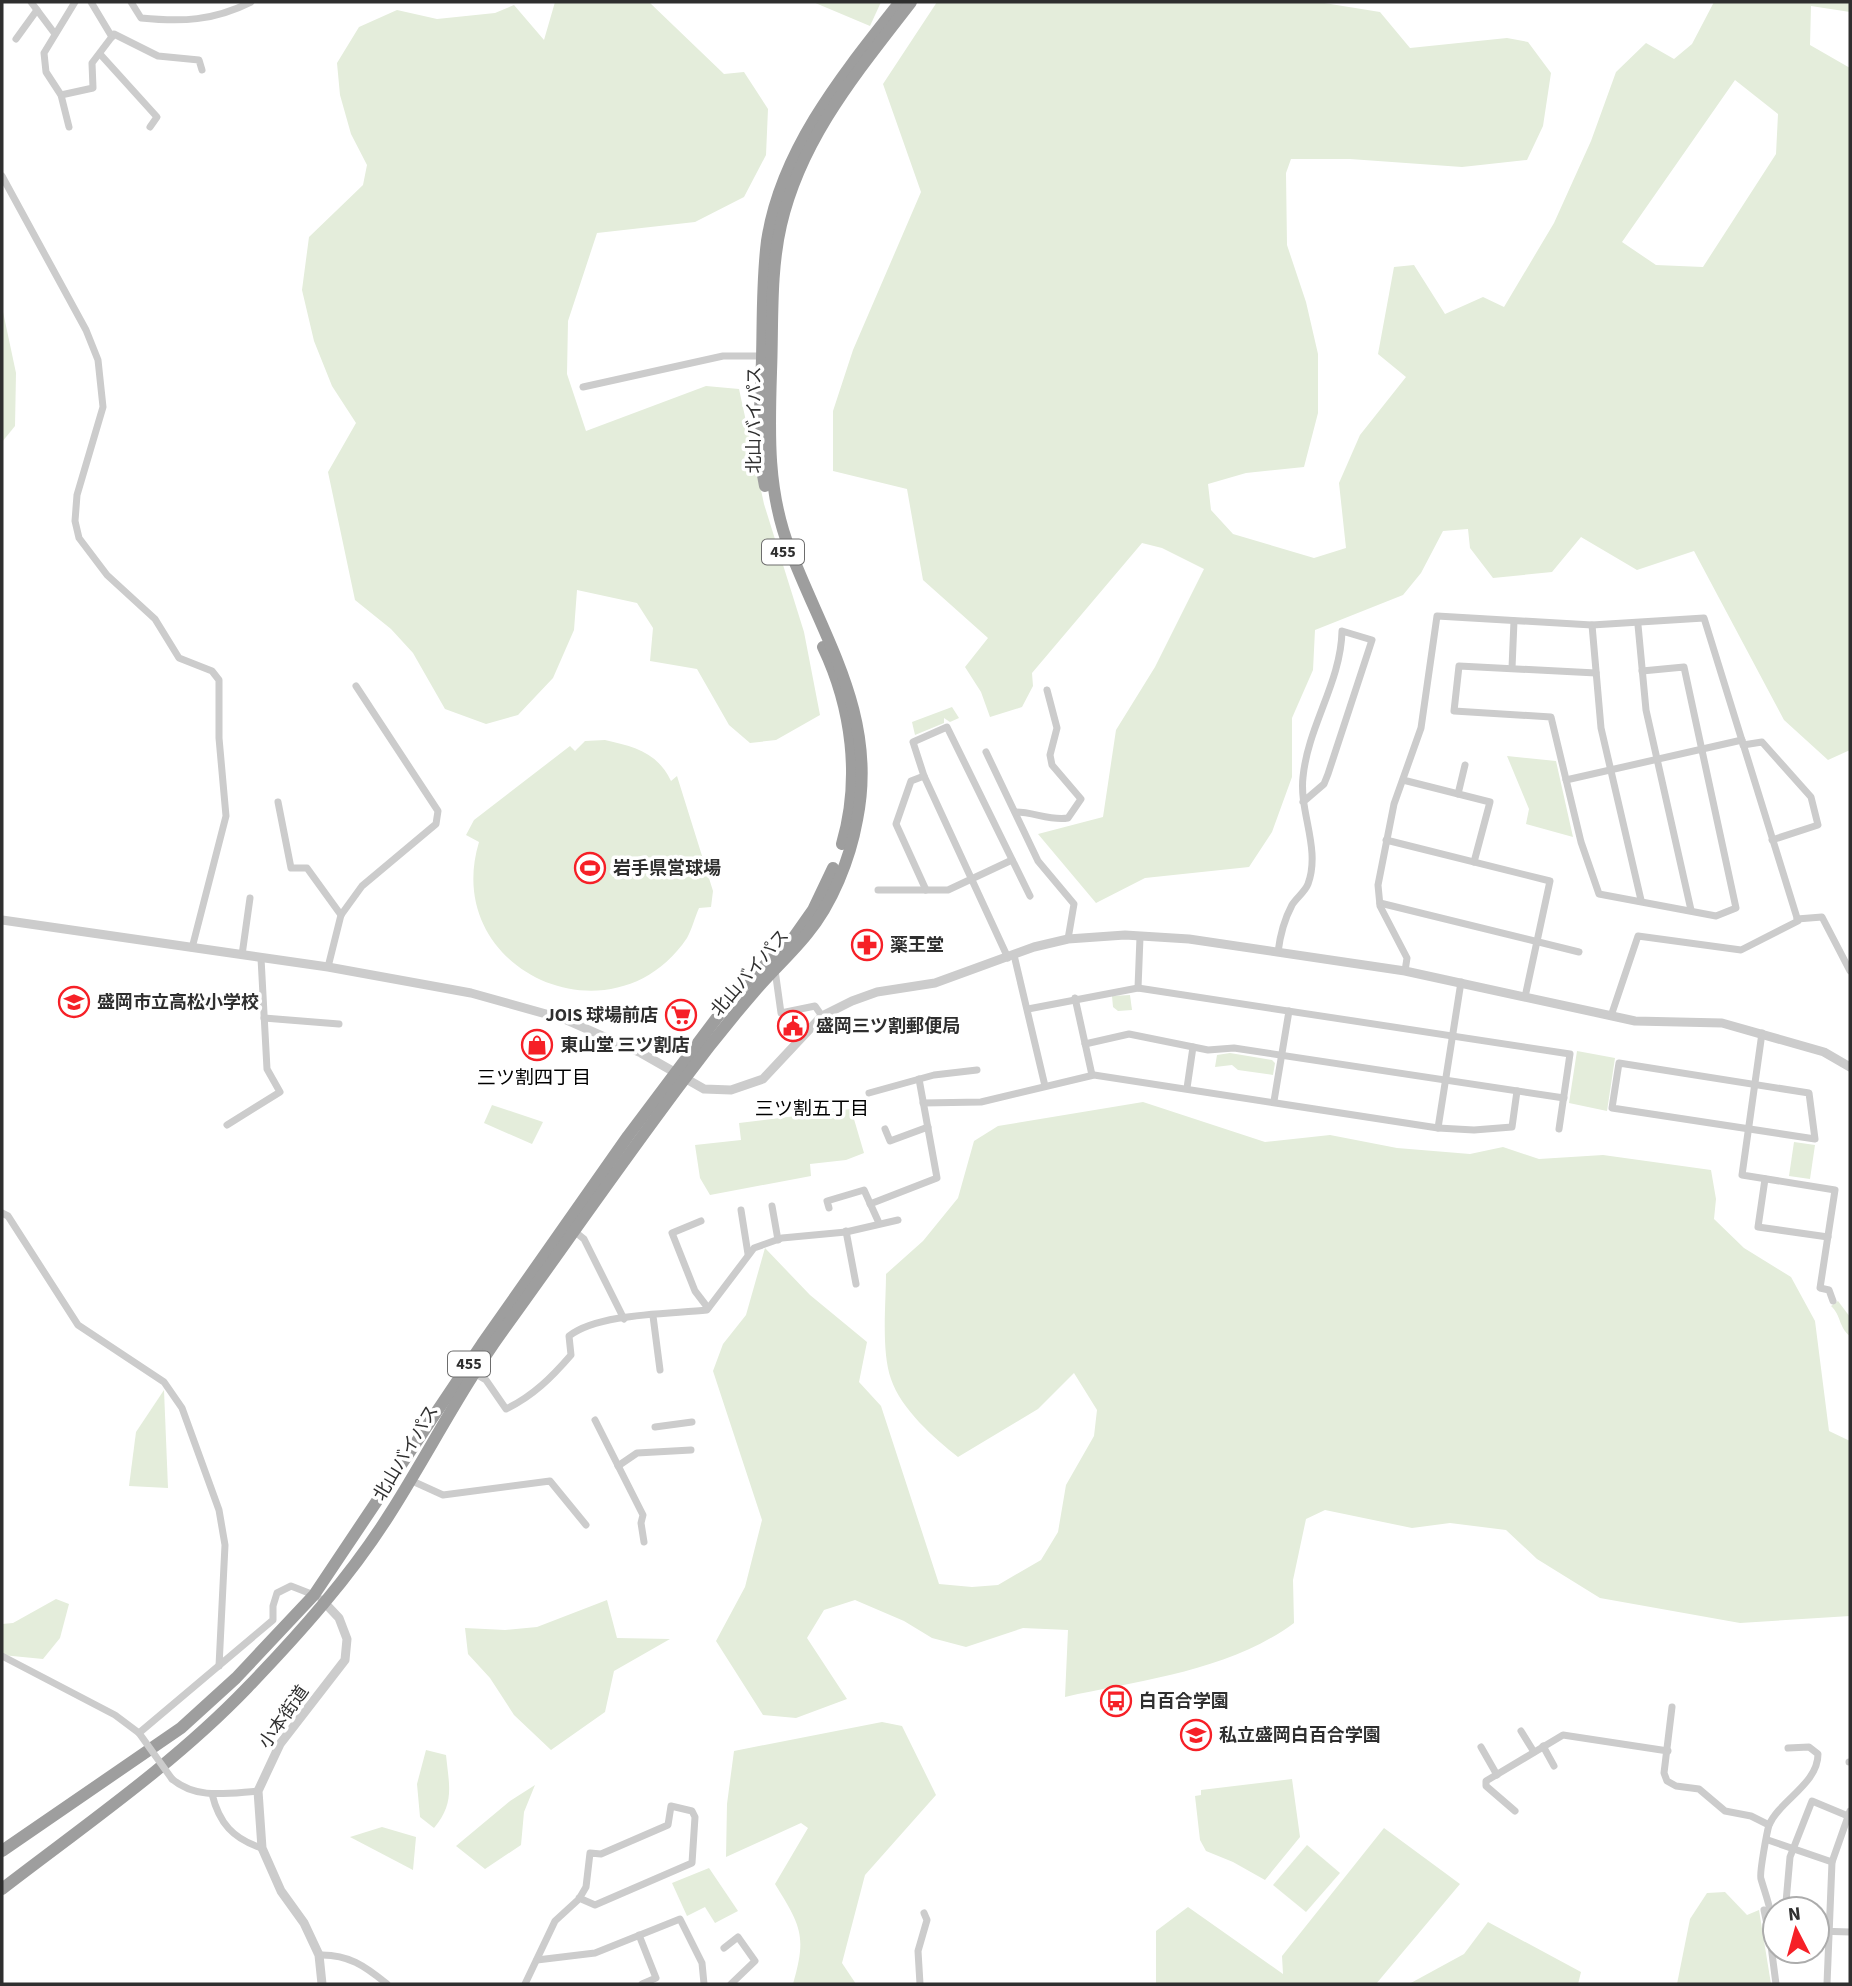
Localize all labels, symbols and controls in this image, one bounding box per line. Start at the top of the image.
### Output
street label: 北山バイパス [742,366,767,474]
road number: 455 [762,540,804,565]
sports icon: 岩手県営球場 [573,851,607,885]
place label: 岩手県営球場 [613,856,721,881]
street label: 北山バイパス [705,924,795,1022]
pharmacy icon: 薬王堂 [850,928,884,962]
place label: 薬王堂 [890,933,944,958]
school or university icon: 盛岡市立高松小学校 [57,985,91,1019]
place label: 盛岡市立高松小学校 [97,990,259,1015]
supermarket icon: JOIS 球場前店 [664,998,698,1032]
place label: JOIS 球場前店 [546,1003,658,1028]
public building icon: 盛岡三ツ割郵便局 [776,1009,810,1043]
place label: 盛岡三ツ割郵便局 [816,1014,960,1039]
shop icon: 東山堂 三ツ割店 [520,1028,554,1062]
place label: 東山堂 三ツ割店 [560,1033,690,1058]
district label: 三ツ割四丁目 [477,1065,591,1092]
district label: 三ツ割五丁目 [755,1096,869,1123]
road number: 455 [448,1352,490,1376]
street label: 北山バイパス [368,1400,444,1506]
street label: 小本街道 [253,1680,315,1754]
bus stop icon: 白百合学園 [1099,1684,1133,1718]
place label: 白百合学園 [1139,1689,1229,1714]
school or university icon: 私立盛岡白百合学園 [1179,1718,1213,1752]
place label: 私立盛岡白百合学園 [1219,1723,1381,1748]
north arrow [1761,1895,1831,1965]
text: N [1787,1900,1802,1929]

